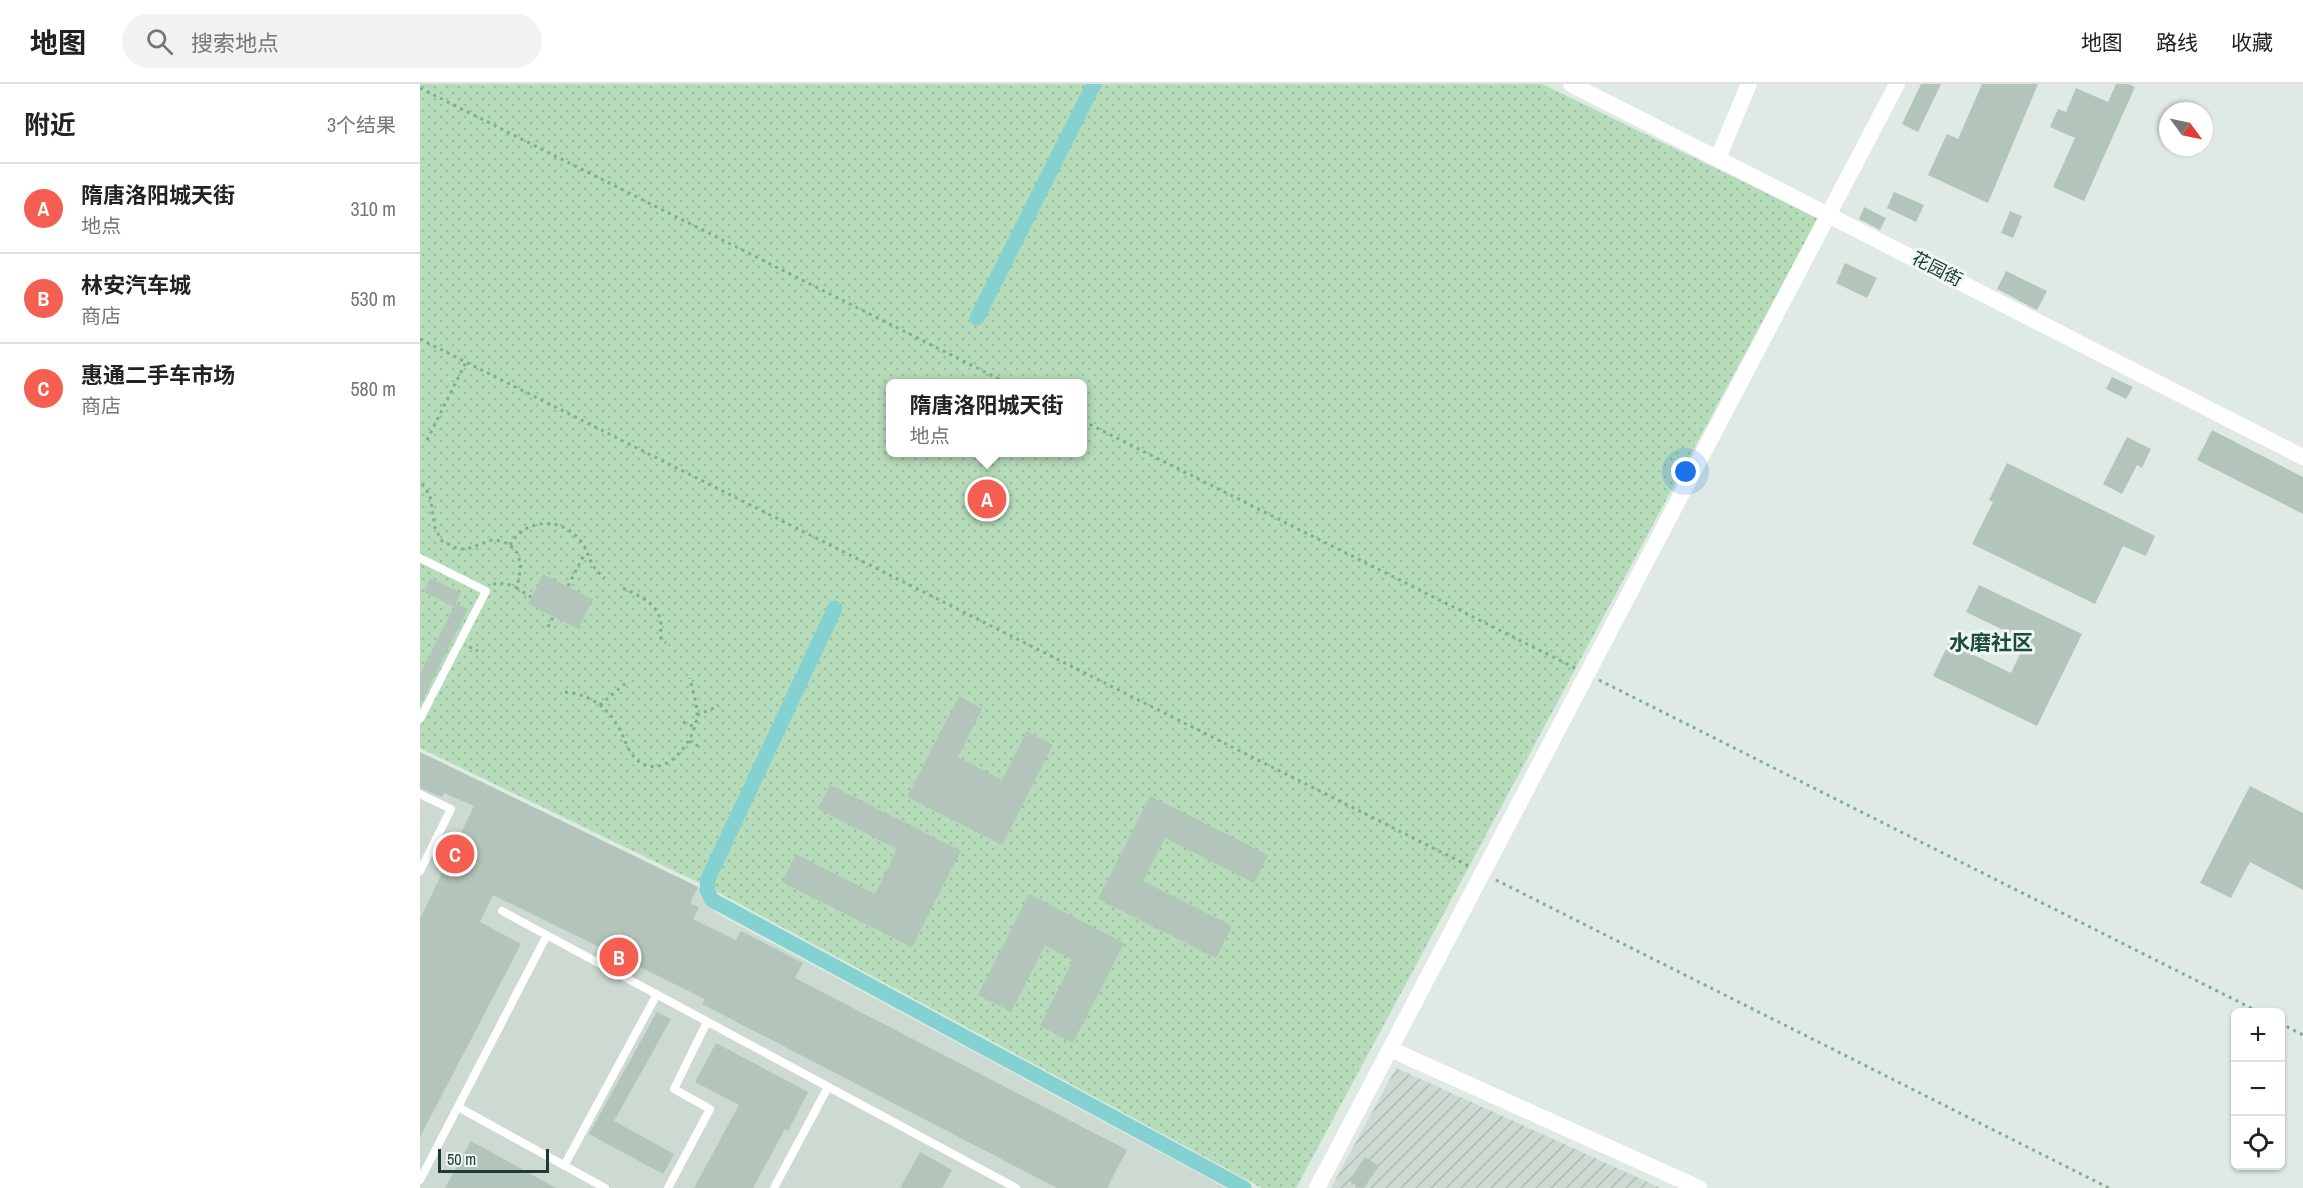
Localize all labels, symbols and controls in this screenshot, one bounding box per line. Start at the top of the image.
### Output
search box [122,14,542,68]
text: 地图 [30,24,86,62]
icon: search [143,25,176,58]
text: 搜索地点 [191,28,279,58]
text: 地图 [2081,28,2123,57]
text: 路线 [2156,28,2198,57]
text: 收藏 [2231,28,2273,57]
north arrow [2159,102,2213,156]
text: 附近 [24,107,76,142]
text: 3个结果 [327,111,396,138]
text: 隋唐洛阳城天街 [81,180,235,210]
text: A [38,195,49,222]
text: 310 m [350,195,396,222]
text: 地点 [81,212,121,239]
street label: 花园街 [1907,245,1967,292]
text: 林安汽车城 [81,270,191,300]
text: B [38,285,49,312]
text: 530 m [350,285,396,312]
text: 商店 [81,302,121,329]
text: 惠通二手车市场 [81,360,235,390]
text: C [38,375,49,402]
text: 580 m [350,375,396,402]
popup [886,379,1087,457]
text: 隋唐洛阳城天街 [909,390,1064,420]
text: 商店 [81,392,121,419]
text: 地点 [909,422,949,449]
your location [1671,457,1700,486]
pin: A [968,476,1006,522]
district label: 水磨社区 [1949,628,2033,657]
pin: C [435,832,474,876]
pin: B [600,934,638,980]
map controls [2231,1008,2285,1170]
button: + [2231,1008,2285,1062]
button: − [2231,1062,2285,1116]
button: locate [2231,1116,2285,1170]
scale bar [438,1146,549,1174]
text: 50 m [447,1148,476,1170]

